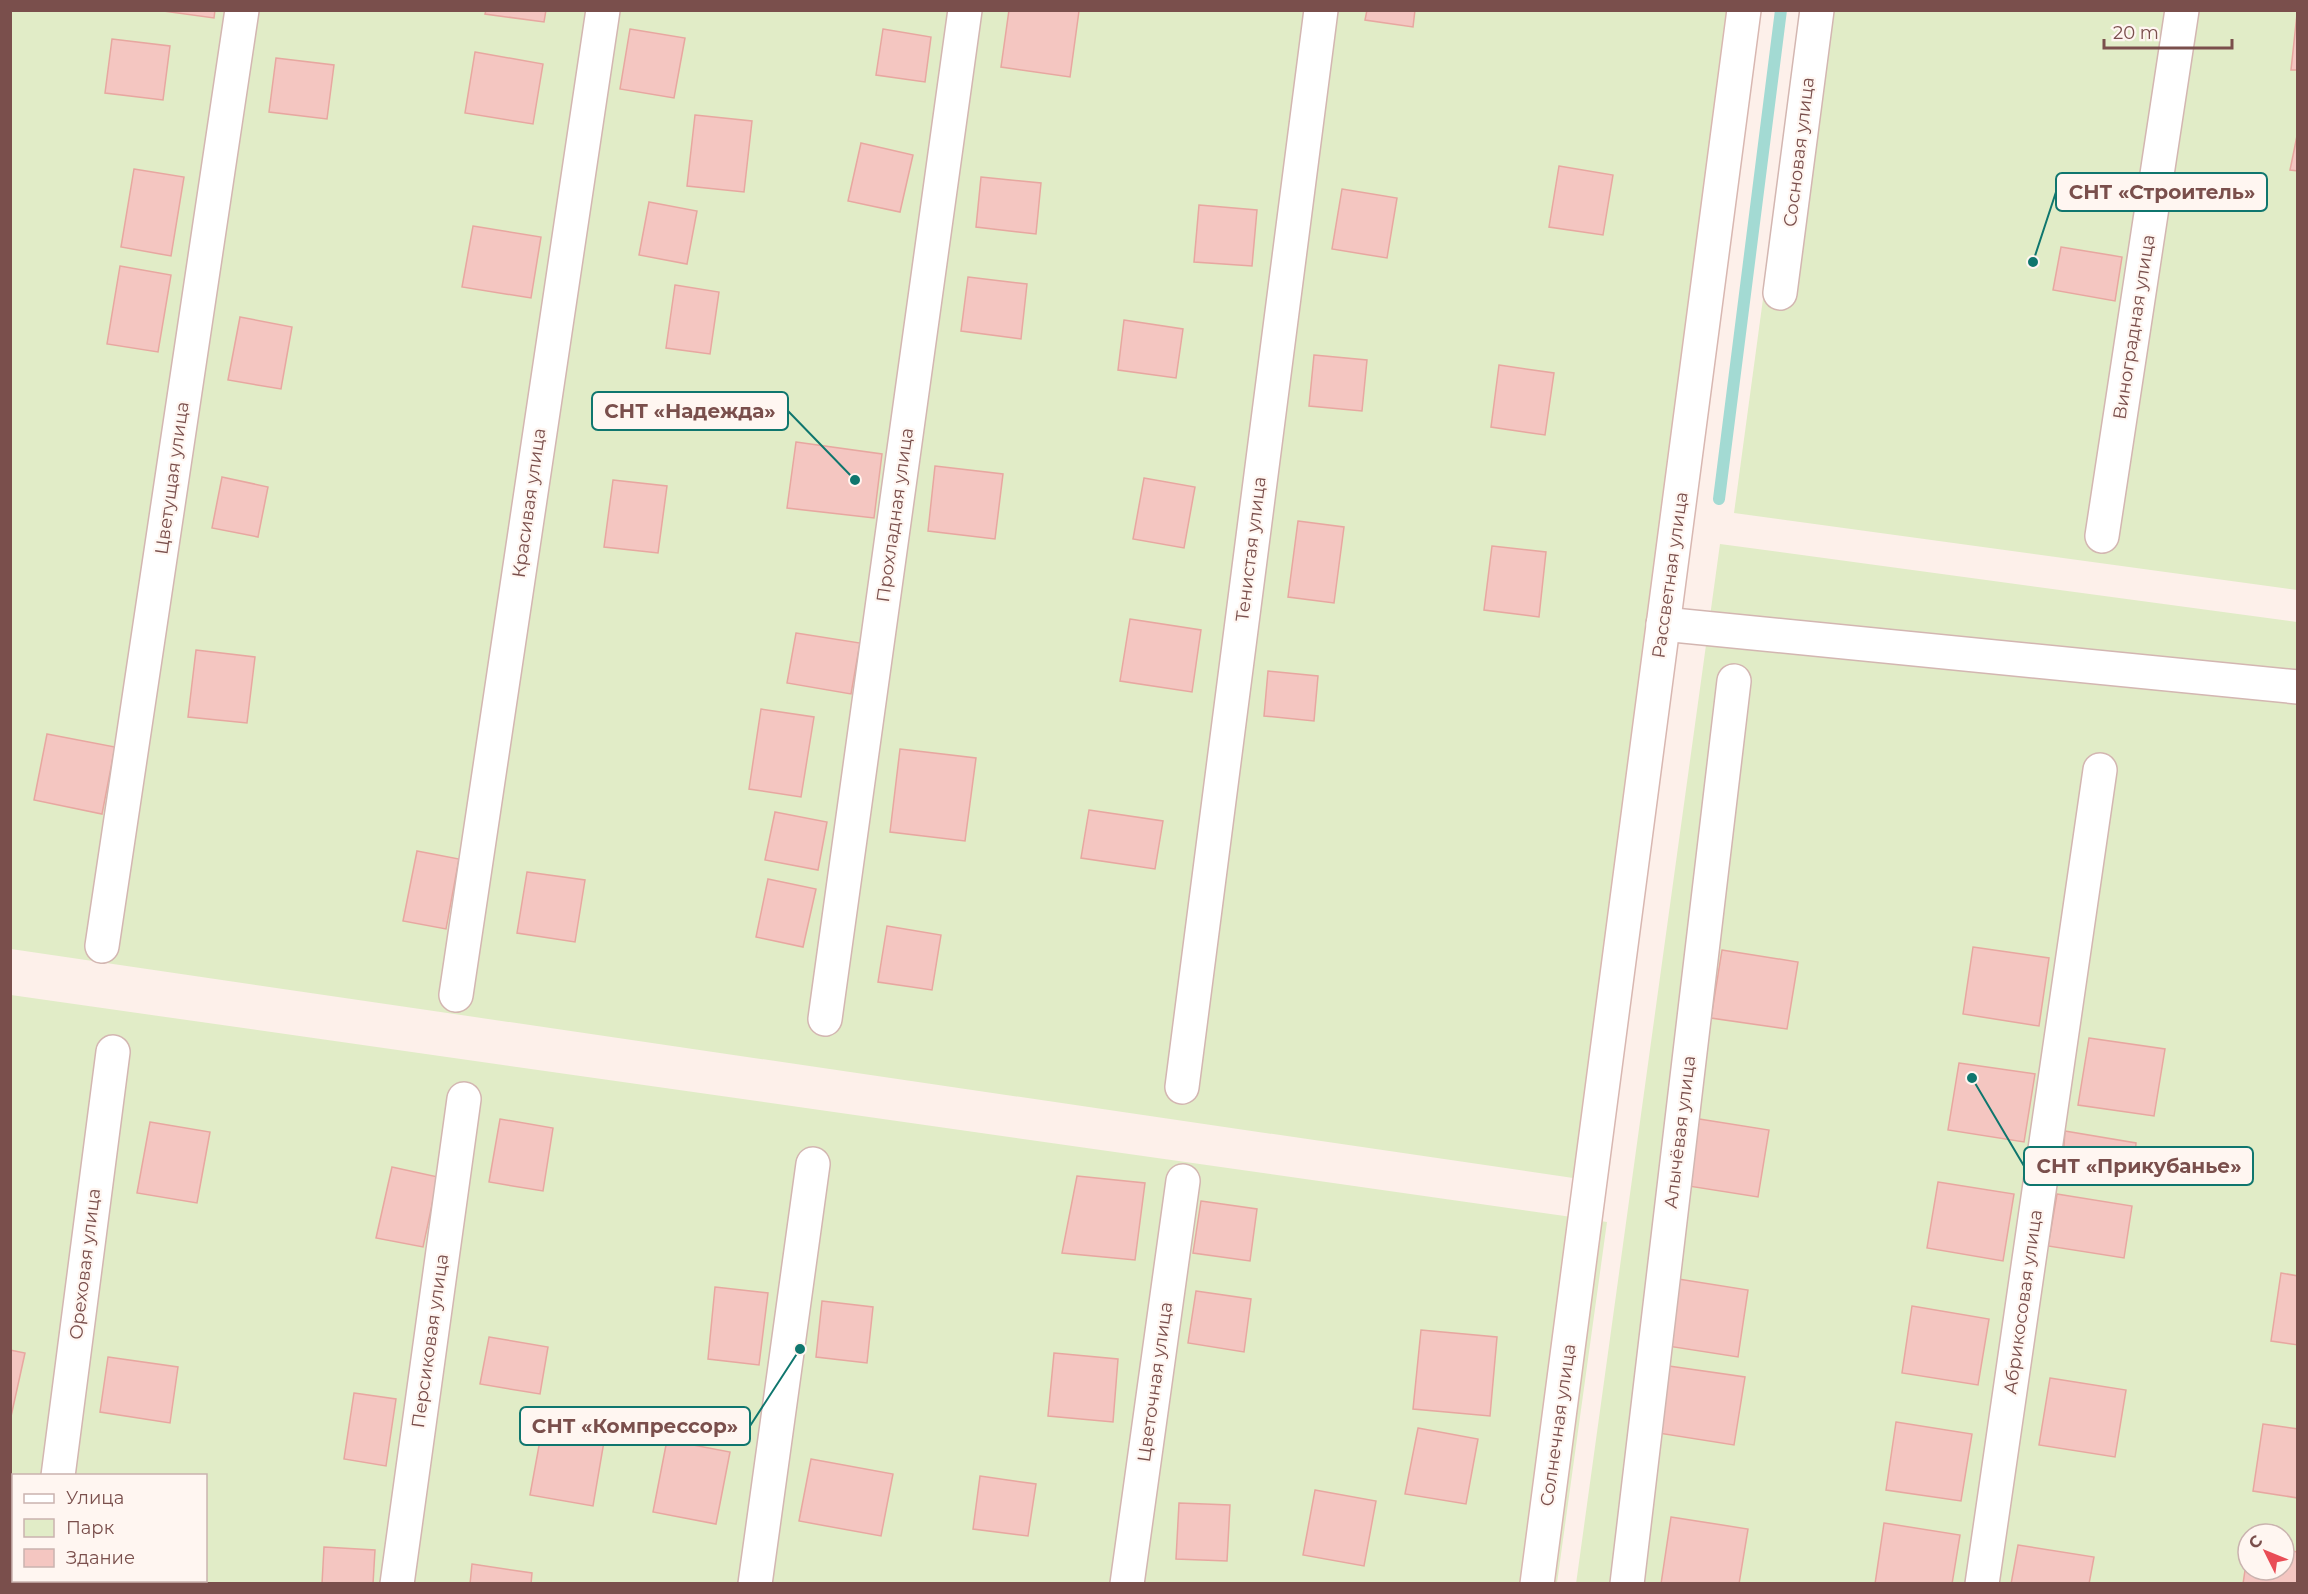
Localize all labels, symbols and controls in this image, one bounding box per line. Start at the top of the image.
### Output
scale bar [2104,12,2232,50]
text: 20 m [2113,22,2159,44]
street label: Сосновая улица [1779,76,1819,228]
callout: СНТ «Строитель» [2056,173,2267,211]
text: СНТ «Строитель» [2069,180,2255,204]
street label: Виноградная улица [2109,233,2159,421]
callout: СНТ «Надежда» [592,392,788,430]
text: СНТ «Надежда» [604,399,776,423]
street label: Цветущая улица [150,400,194,556]
street label: Прохладная улица [872,426,918,604]
street label: Красивая улица [508,427,550,579]
street label: Тенистая улица [1231,475,1271,623]
street label: Рассветная улица [1647,490,1693,660]
street label: Алычёвая улица [1660,1054,1700,1210]
callout: СНТ «Прикубанье» [2024,1147,2253,1185]
text: СНТ «Прикубанье» [2036,1154,2242,1178]
street label: Ореховая улица [65,1187,105,1341]
street label: Абрикосовая улица [1999,1208,2047,1396]
street label: Персиковая улица [407,1252,453,1430]
street label: Цветочная улица [1133,1301,1177,1463]
street label: Солнечная улица [1536,1342,1580,1508]
callout: СНТ «Компрессор» [520,1407,750,1445]
text: СНТ «Компрессор» [532,1414,738,1438]
legend [12,1474,207,1582]
text: Улица [66,1487,124,1509]
text: Парк [66,1517,115,1539]
north arrow [2236,1522,2296,1582]
text: С [2244,1531,2267,1553]
text: Здание [66,1547,135,1569]

